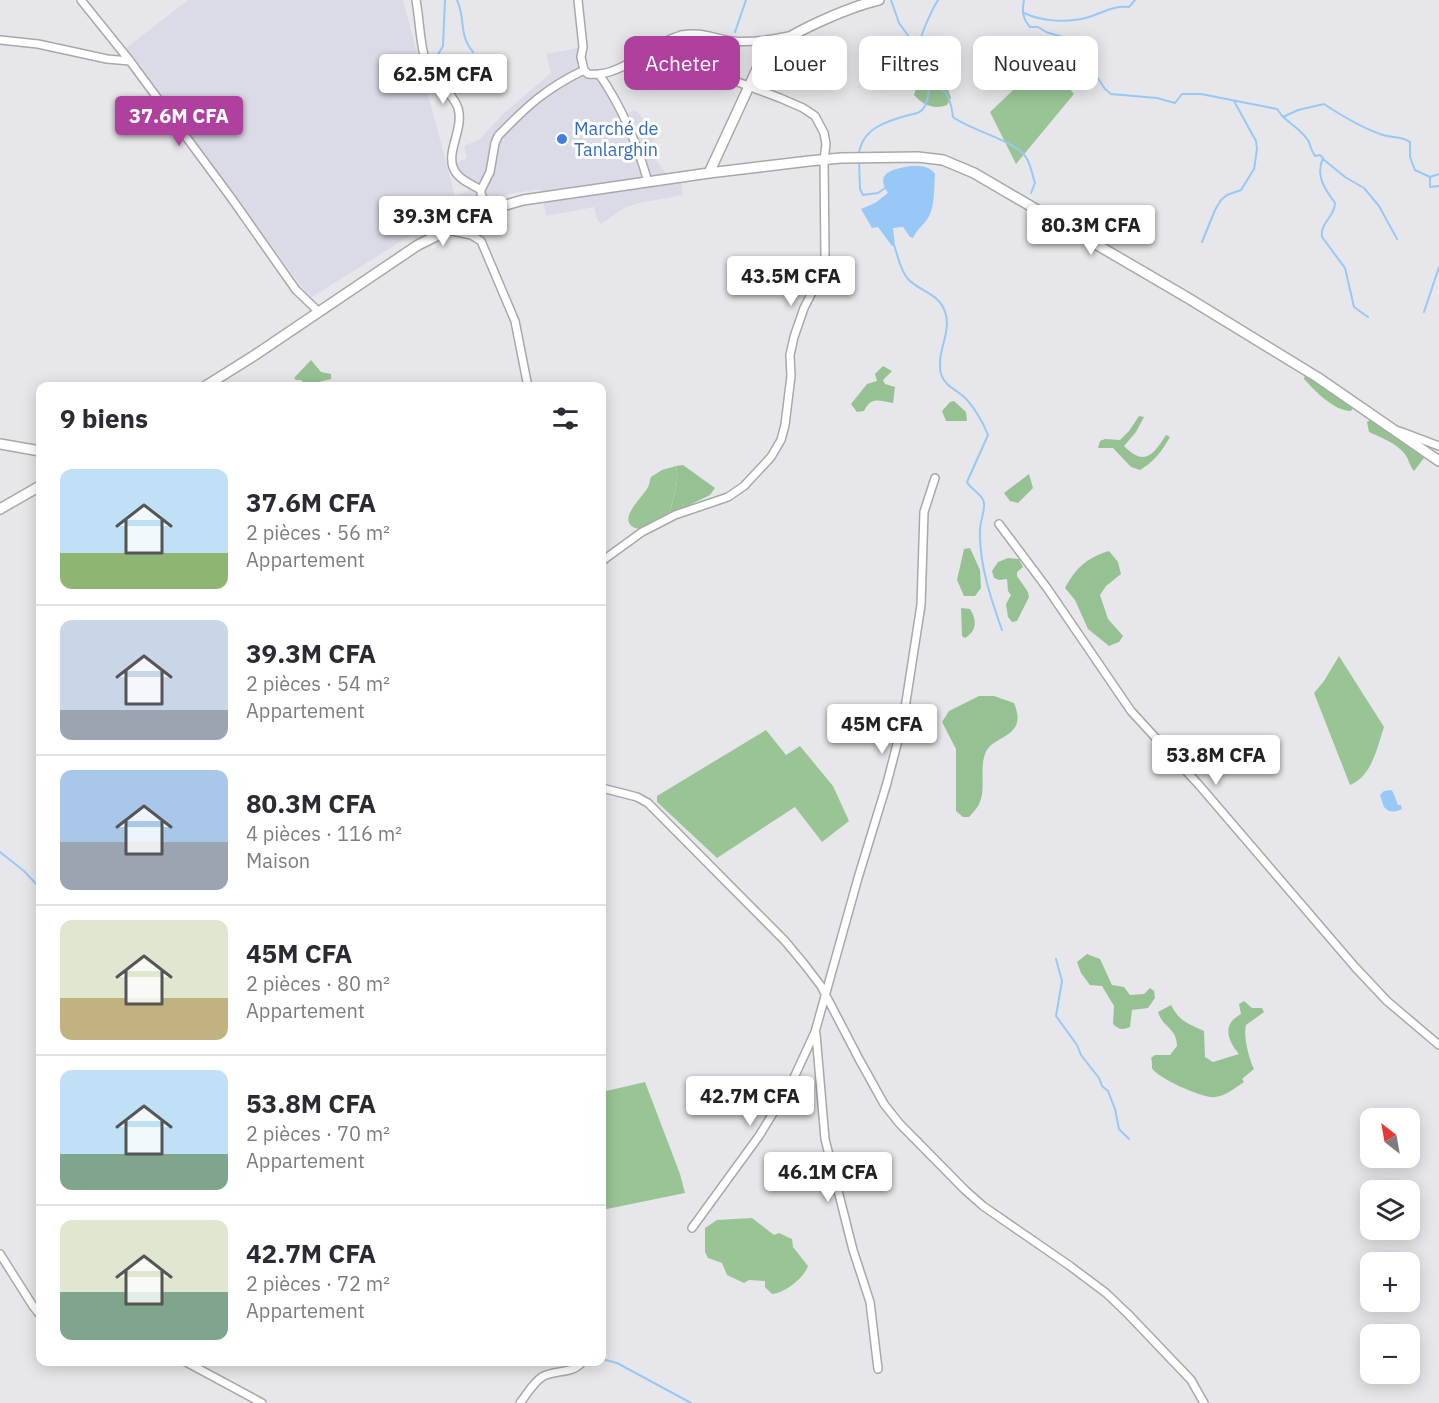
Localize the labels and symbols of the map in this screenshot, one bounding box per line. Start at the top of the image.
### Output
pin: 62.5M CFA [374,54,512,105]
pin: 37.6M CFA [110,96,248,147]
place label: Marché de Tanlarghin [574,117,659,161]
marker: Marché de Tanlarghin [555,132,569,146]
pin: 39.3M CFA [374,196,512,247]
pin: 80.3M CFA [1022,205,1160,256]
pin: 43.5M CFA [722,256,860,307]
pin: 45M CFA [827,704,937,755]
pin: 53.8M CFA [1147,735,1285,786]
pin: 42.7M CFA [681,1076,819,1127]
north arrow [1360,1108,1420,1168]
pin: 46.1M CFA [759,1152,897,1203]

